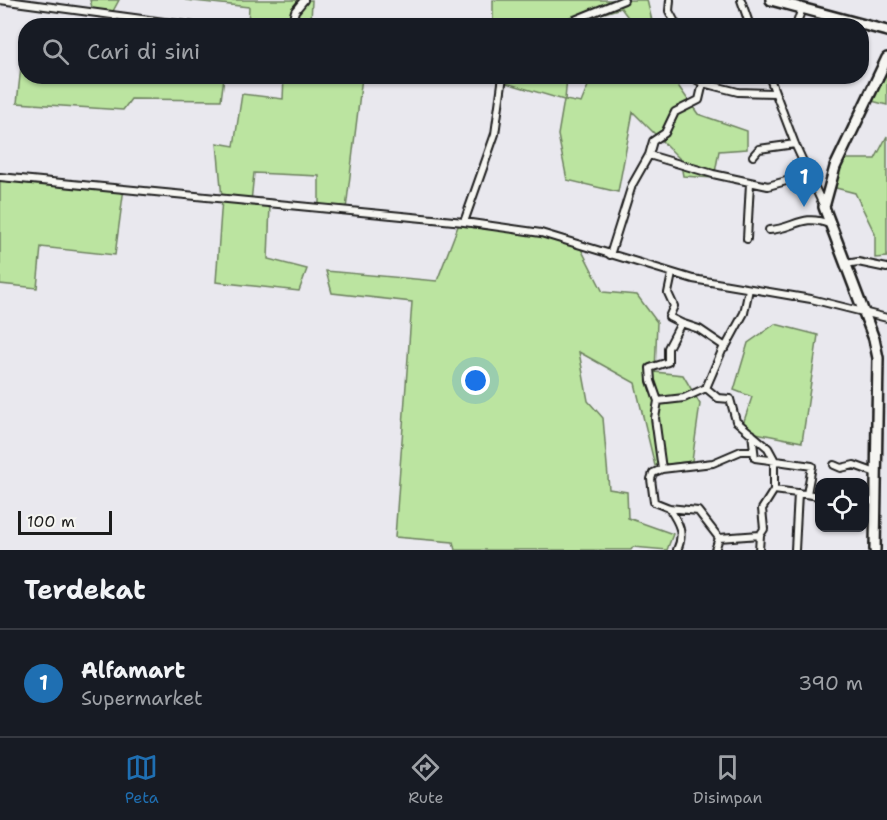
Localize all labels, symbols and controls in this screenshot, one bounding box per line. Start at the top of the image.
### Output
search box [18,18,869,84]
icon: search [39,35,72,68]
text: Cari di sini [87,37,200,66]
pin: 1 [784,158,824,207]
your location [461,366,490,395]
map controls [815,478,869,532]
button: locate [815,478,869,532]
scale bar [18,508,112,536]
text: 100 m [27,511,75,532]
text: Terdekat [24,572,146,607]
text: Alfamart [81,656,185,685]
text: 1 [39,670,48,696]
text: 390 m [798,670,863,696]
text: Supermarket [81,685,203,711]
tab: Peta [125,751,159,808]
tab: Rute [408,751,444,808]
tab: Disimpan [693,751,762,808]

